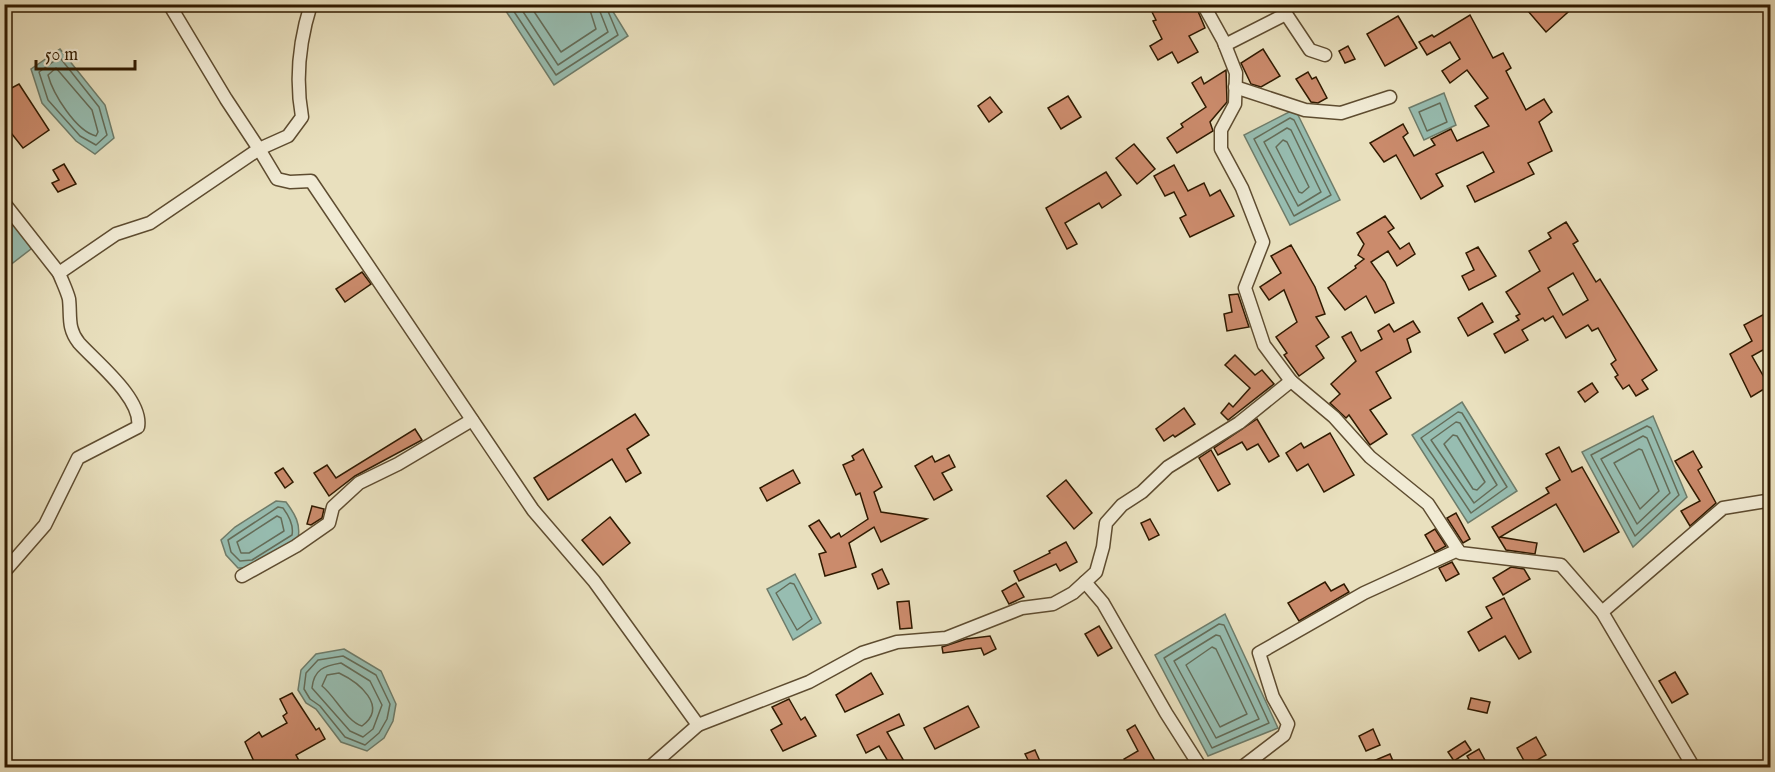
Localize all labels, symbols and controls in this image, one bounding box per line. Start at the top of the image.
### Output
scale bar [36,33,135,71]
text: 50 m [45,44,78,67]

